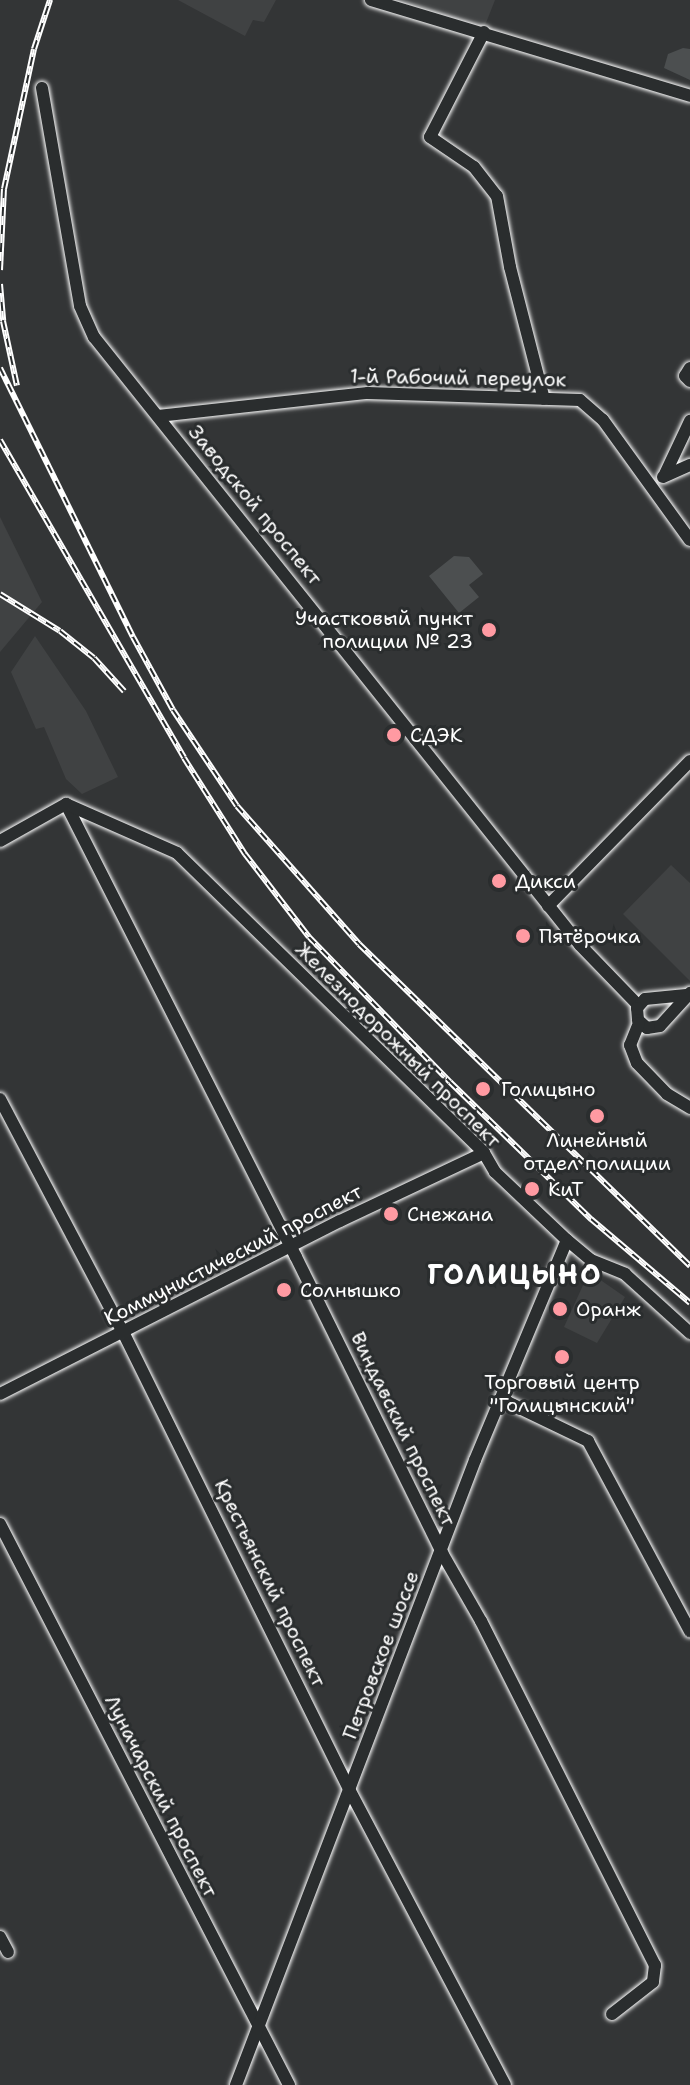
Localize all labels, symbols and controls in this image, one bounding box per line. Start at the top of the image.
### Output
street label: 1-й Рабочий переулок [350,364,566,392]
street label: Заводской проспект [183,420,327,590]
place label: Участковый пункт полиции № 23 [295,606,473,653]
marker: Участковый пункт полиции № 23 [480,621,498,639]
place label: СДЭК [410,723,463,747]
marker: СДЭК [385,726,403,744]
place label: Дикси [515,869,576,893]
marker: Дикси [490,872,508,890]
place label: Пятёрочка [539,924,640,948]
marker: Пятёрочка [514,927,532,945]
street label: Железнодорожный проспект [290,937,506,1153]
place label: Голицыно [501,1077,596,1101]
marker: Голицыно [472,1078,494,1100]
marker: Линейный отдел полиции [588,1107,606,1125]
place label: Линейный отдел полиции [523,1128,671,1175]
place label: КиТ [548,1177,584,1201]
street label: Коммунистический проспект [100,1179,366,1331]
marker: КиТ [523,1180,541,1198]
place label: Снежана [407,1202,493,1226]
marker: Снежана [382,1205,400,1223]
district label: ГОЛИЦЫНО [427,1257,603,1291]
place label: Солнышко [300,1278,401,1302]
marker: Солнышко [275,1281,293,1299]
place label: Оранж [576,1297,641,1321]
marker: Оранж [551,1300,569,1318]
street label: Виндавский проспект [346,1328,460,1530]
marker: Торговый центр "Голицынский" [553,1348,571,1366]
place label: Торговый центр "Голицынский" [484,1370,640,1417]
street label: Крестьянский проспект [209,1475,331,1691]
street label: Петровское шоссе [338,1567,424,1743]
street label: Луначарский проспект [100,1691,222,1901]

